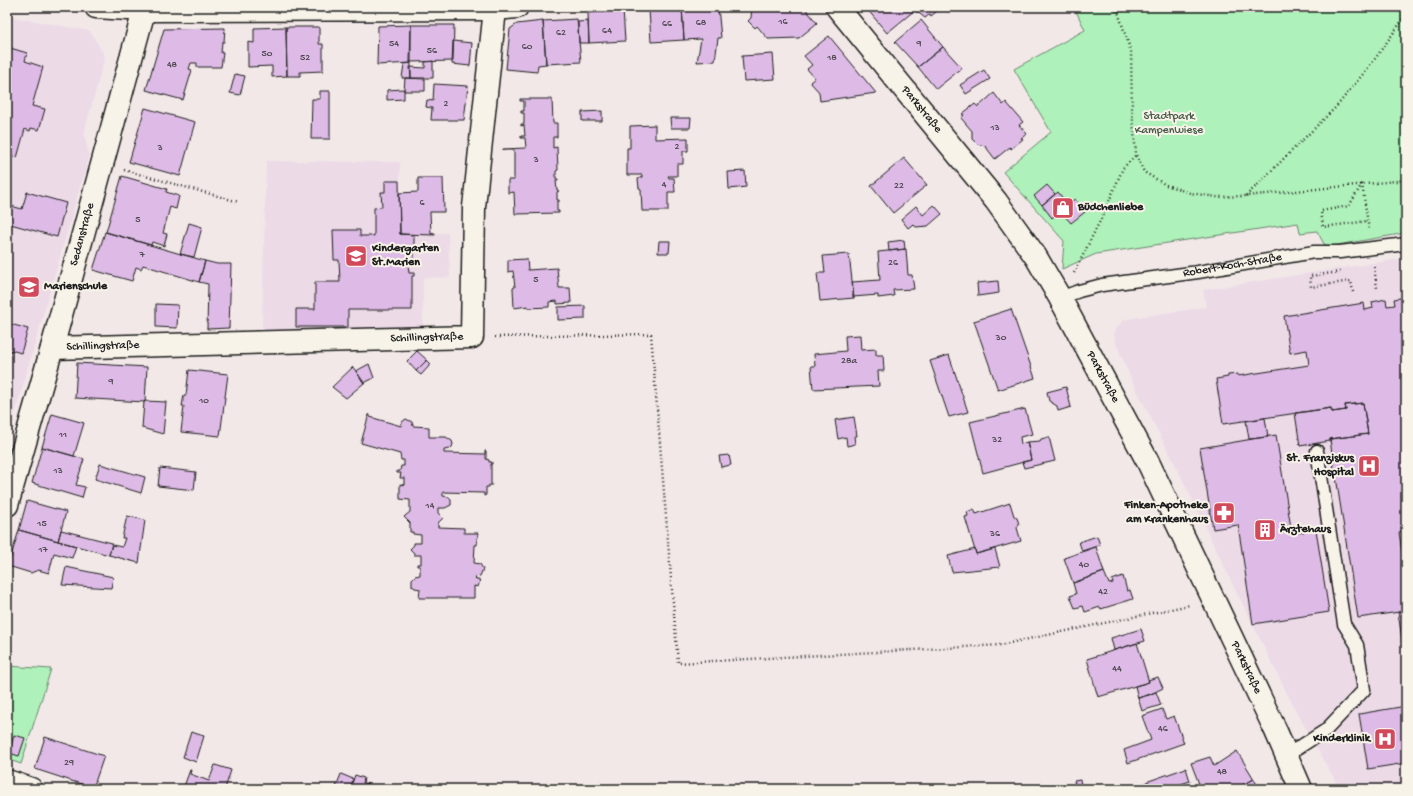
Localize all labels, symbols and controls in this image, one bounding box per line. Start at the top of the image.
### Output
house number: 16 [777,16,788,28]
house number: 68 [696,17,707,29]
house number: 66 [662,18,673,30]
house number: 64 [602,25,612,37]
house number: 62 [556,27,566,39]
house number: 54 [389,38,399,50]
house number: 9 [915,38,922,50]
house number: 60 [522,41,533,53]
house number: 56 [427,45,438,57]
house number: 50 [262,48,273,60]
house number: 52 [300,52,310,64]
house number: 18 [826,52,837,64]
house number: 48 [167,59,178,71]
street label: Parkstraße [897,83,945,137]
house number: 2 [444,98,449,110]
park label: Stadtpark Kampenwiese [1135,110,1204,138]
house number: 13 [989,122,1000,134]
house number: 2 [675,141,680,153]
house number: 3 [156,142,163,154]
house number: 3 [532,154,539,166]
house number: 4 [662,179,667,191]
house number: 22 [894,180,904,192]
shop icon: Büdchenliebe [1050,195,1076,221]
house number: 6 [419,197,425,209]
street label: Sedanstraße [68,201,98,268]
place label: Büdchenliebe [1077,201,1144,215]
house number: 5 [135,214,141,226]
place label: Kindergarten St.Marien [371,242,439,270]
school or university icon: Kindergarten St.Marien [343,243,369,269]
house number: 7 [138,249,145,261]
street label: Robert-Koch-Straße [1182,250,1284,281]
house number: 26 [888,257,899,269]
school or university icon: Marienschule [16,274,42,300]
house number: 5 [533,274,539,286]
place label: Marienschule [44,280,108,294]
street label: Schillingstraße [390,330,464,346]
house number: 30 [995,332,1007,344]
street label: Schillingstraße [66,339,140,355]
street label: Parkstraße [1082,348,1122,406]
house number: 28a [841,355,857,367]
house number: 9 [107,376,114,388]
house number: 10 [198,395,209,407]
house number: 11 [58,429,67,441]
house number: 32 [991,434,1002,446]
place label: St. Franziskus Hospital [1286,452,1355,480]
hospital icon: St. Franziskus Hospital [1356,453,1382,479]
house number: 13 [52,465,63,477]
place label: Finken-Apotheke am Krankenhaus [1123,499,1209,527]
house number: 14 [425,500,435,512]
pharmacy icon: Finken-Apotheke am Krankenhaus [1211,500,1237,526]
building icon: Ärztehaus [1252,517,1278,543]
house number: 15 [36,518,47,530]
place label: Ärztehaus [1279,523,1331,537]
house number: 36 [989,528,1001,540]
house number: 17 [37,544,48,556]
house number: 40 [1079,559,1090,571]
house number: 42 [1098,586,1108,598]
street label: Parkstraße [1227,638,1265,697]
house number: 44 [1112,663,1122,675]
house number: 46 [1158,723,1169,735]
hospital icon: Kinderklinik [1372,726,1398,752]
place label: Kinderklinik [1312,732,1372,746]
house number: 29 [64,757,74,769]
house number: 48 [1217,766,1228,778]

